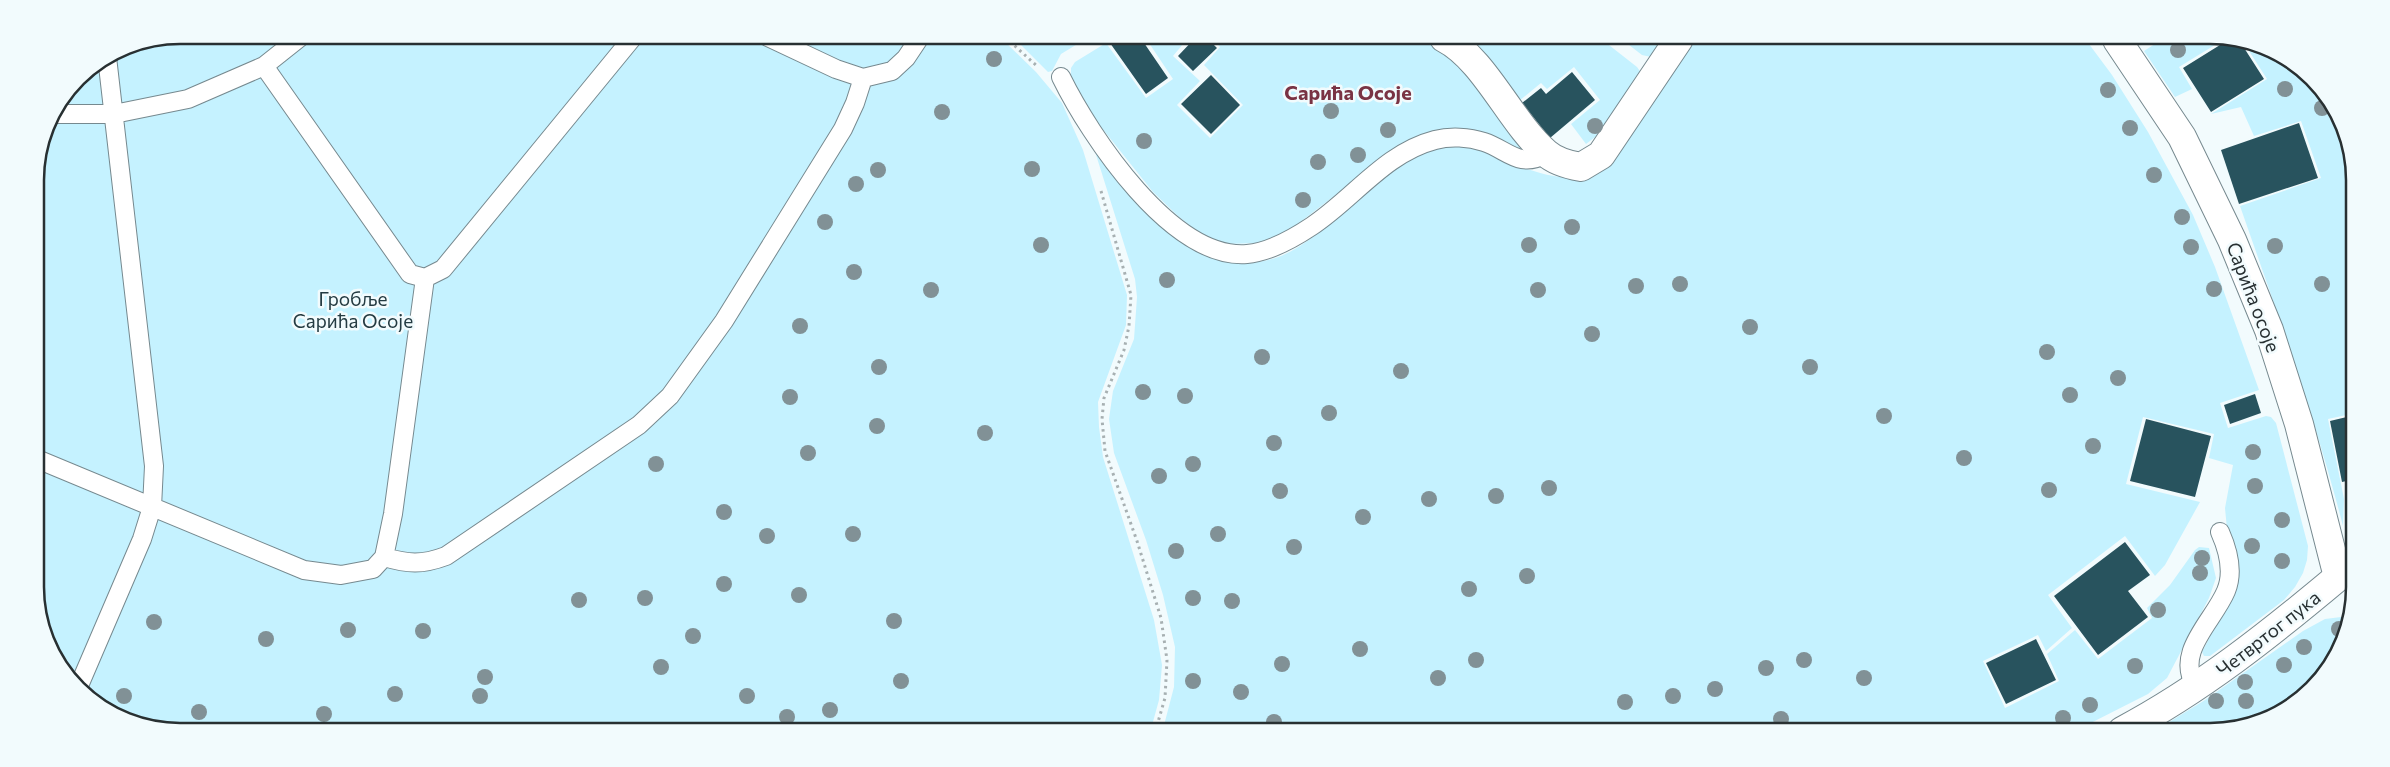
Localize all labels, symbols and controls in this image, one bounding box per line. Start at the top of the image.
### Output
district label: Сарића Осоје [1284,80,1412,104]
street label: Сарића осоје [2222,239,2286,355]
park label: Гробље Сарића Осоје [293,287,413,332]
street label: Четвртог пука [2211,585,2325,681]

